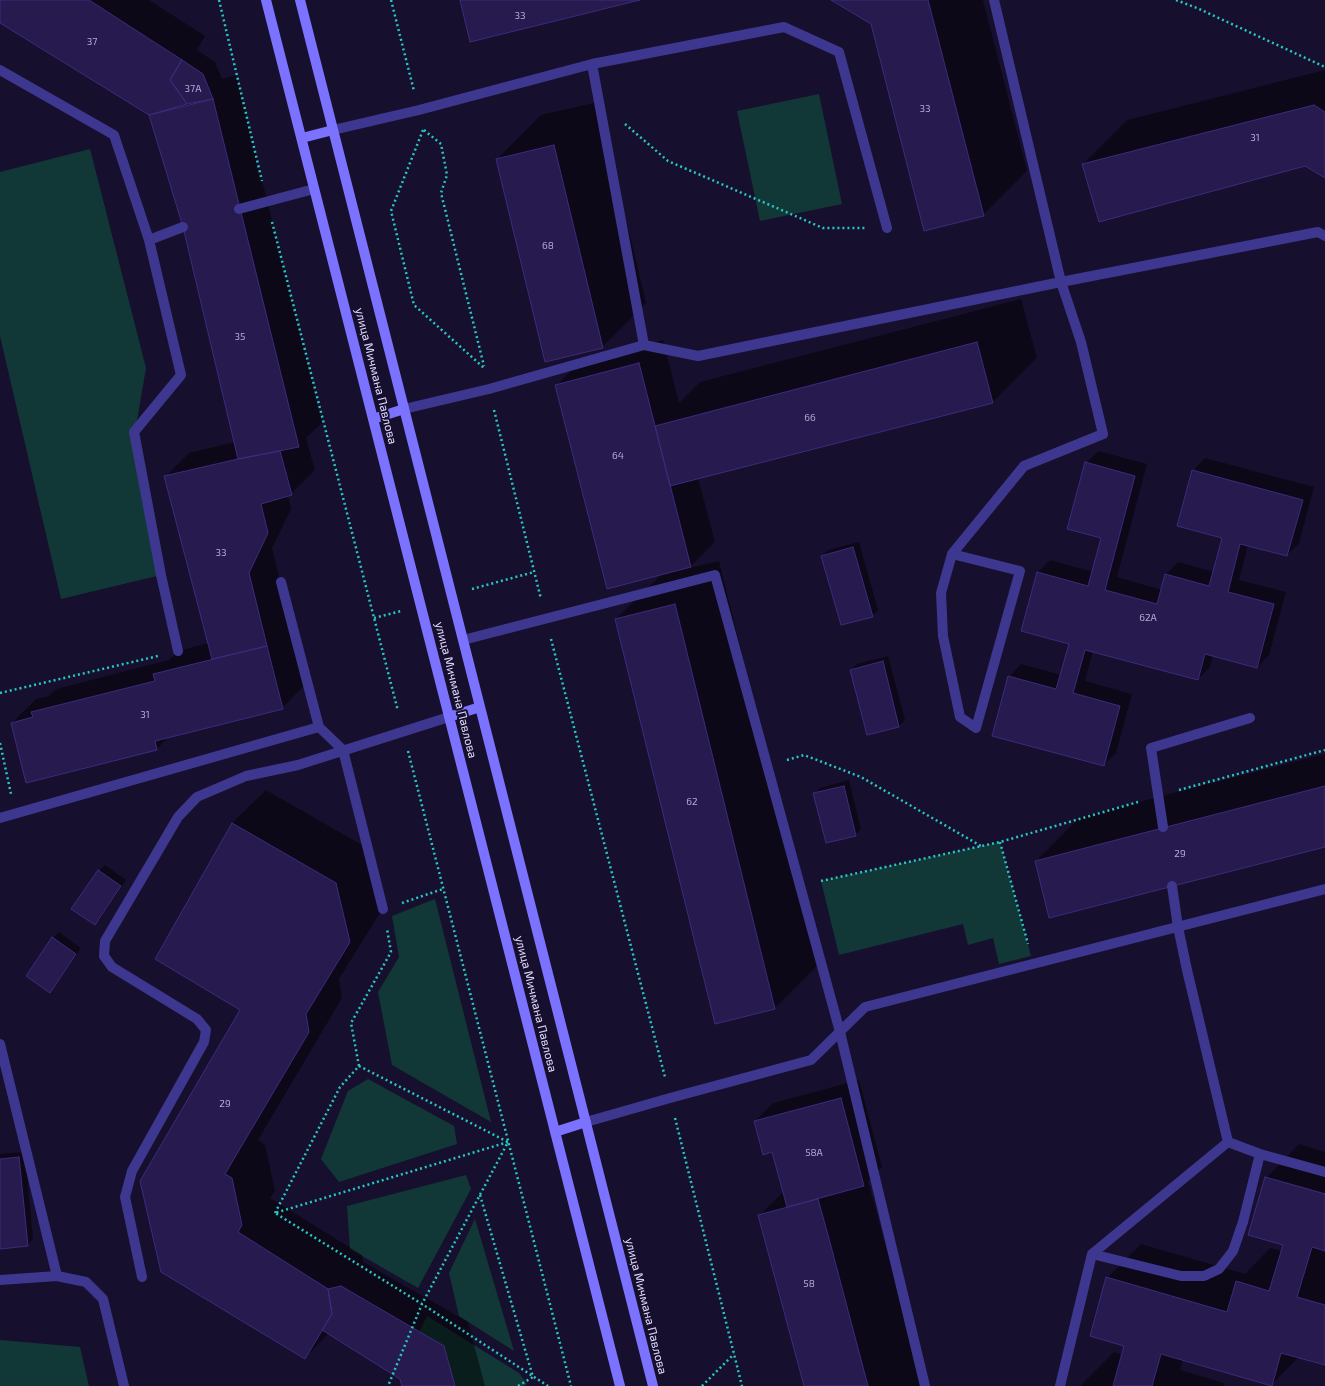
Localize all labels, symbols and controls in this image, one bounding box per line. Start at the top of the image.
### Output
house number: 33 [514,10,526,22]
house number: 37 [87,36,97,48]
house number: 37А [185,83,201,95]
house number: 33 [919,103,931,115]
house number: 31 [1250,132,1260,144]
house number: 68 [542,240,554,252]
street label: улица Мичмана Павлова [352,306,400,446]
house number: 35 [235,331,245,343]
house number: 66 [804,412,816,424]
house number: 64 [612,450,624,462]
house number: 33 [215,547,227,559]
house number: 62А [1139,612,1157,624]
street label: улица Мичмана Павлова [432,620,480,760]
house number: 31 [140,709,150,721]
house number: 62 [686,796,698,808]
house number: 29 [1174,848,1186,860]
street label: улица Мичмана Павлова [512,934,560,1074]
house number: 29 [219,1098,231,1110]
house number: 58А [805,1147,823,1159]
street label: улица Мичмана Павлова [622,1236,670,1376]
house number: 58 [803,1278,815,1290]

